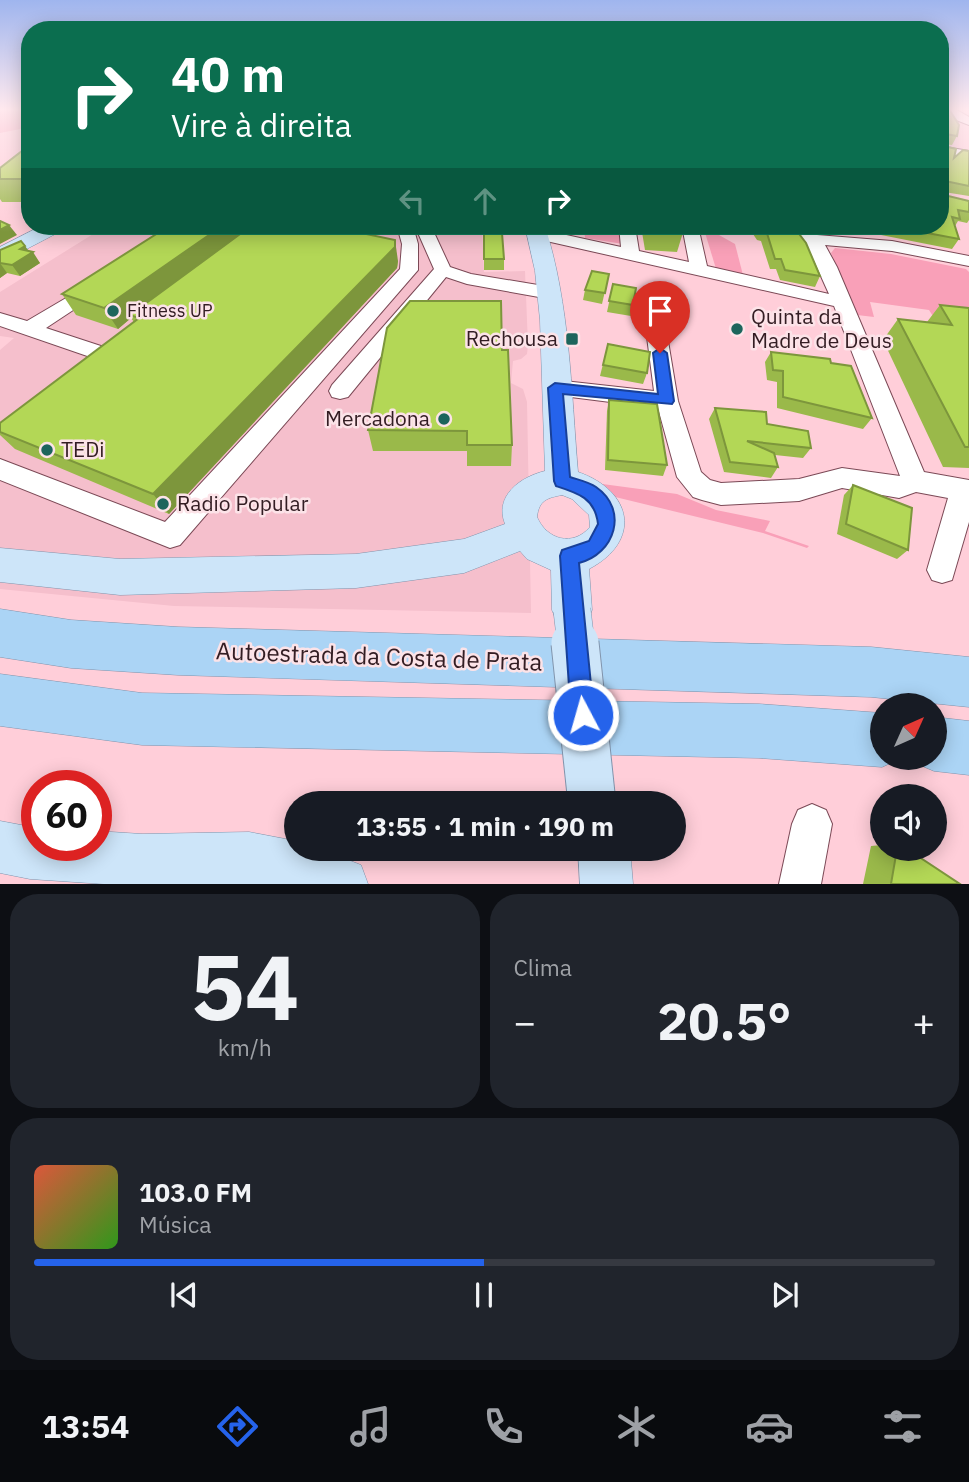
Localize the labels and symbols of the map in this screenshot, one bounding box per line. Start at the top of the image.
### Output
pin [630,281,690,353]
place label: Fitness UP [127,299,213,322]
place label: Quinta da Madre de Deus [751,302,892,354]
marker: Fitness UP [105,303,121,319]
marker: Quinta da Madre de Deus [729,321,745,337]
place label: Rechousa [466,324,558,352]
marker: Rechousa [564,331,580,347]
place label: Mercadona [325,404,430,432]
marker: Mercadona [436,411,452,427]
place label: TEDi [61,435,105,463]
marker: TEDi [39,442,55,458]
place label: Radio Popular [177,489,309,517]
marker: Radio Popular [155,496,171,512]
street label: Autoestrada da Costa de Prata [215,634,543,678]
position arrow [546,678,620,752]
north arrow [870,693,947,770]
speed limit sign: 60 [21,770,112,861]

